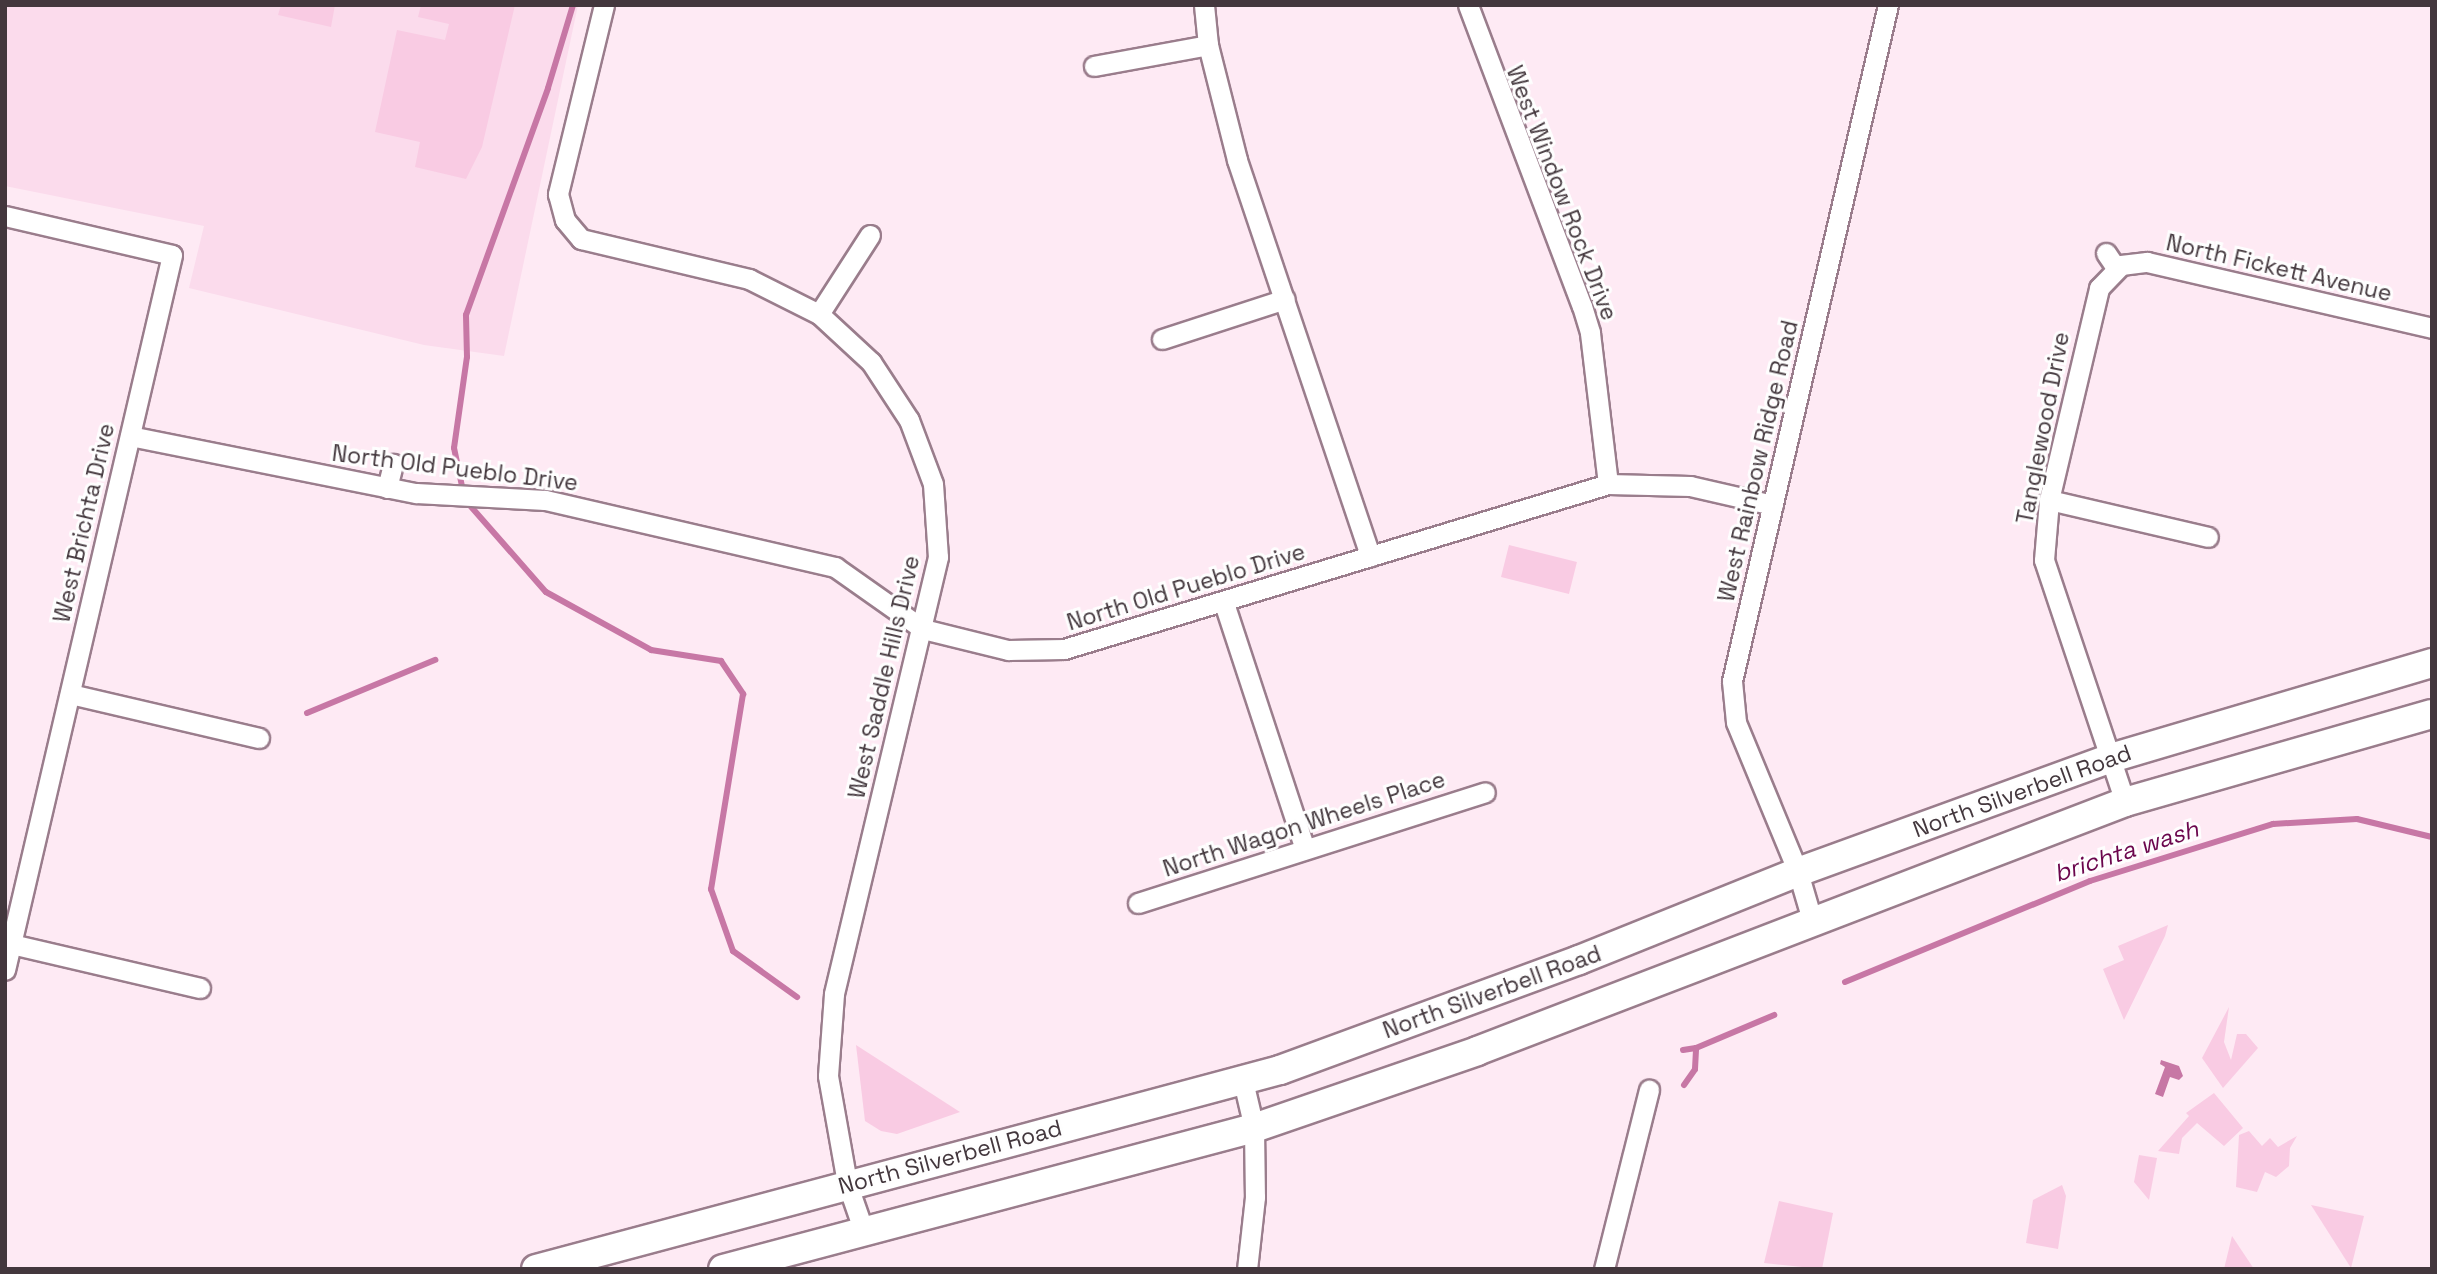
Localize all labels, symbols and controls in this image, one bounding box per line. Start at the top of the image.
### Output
street label: West Window Rock Drive [1501,62,1623,324]
street label: North Fickett Avenue [2163,229,2395,307]
street label: West Rainbow Ridge Road [1712,318,1804,604]
street label: Tanglewood Drive [2011,330,2075,526]
street label: West Brichta Drive [48,421,120,625]
street label: North Old Pueblo Drive [330,439,580,497]
street label: North Old Pueblo Drive [1064,538,1308,636]
street label: West Saddle Hills Drive [843,553,925,801]
street label: North Silverbell Road [1909,739,2135,843]
street label: North Wagon Wheels Place [1159,765,1449,883]
water label: brichta wash [2050,814,2202,888]
street label: North Silverbell Road [1379,940,1605,1044]
street label: North Silverbell Road [835,1114,1065,1200]

